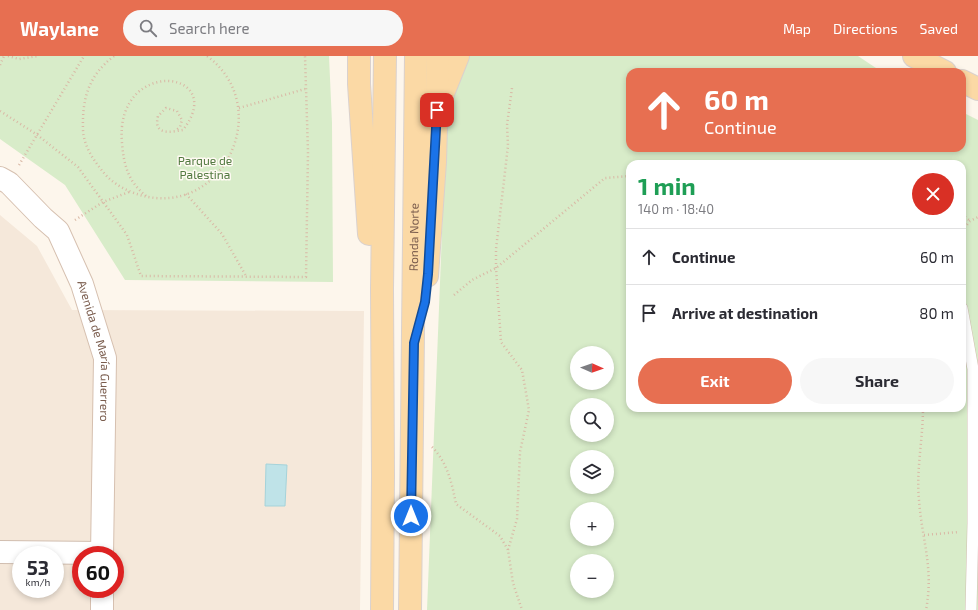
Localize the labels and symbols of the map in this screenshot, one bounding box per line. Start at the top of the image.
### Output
pin [420,93,454,127]
park label: Parque de Palestina [178,153,232,181]
street label: Ronda Norte [406,203,421,271]
street label: Avenida de María Guerrero [75,278,113,422]
north arrow [570,346,614,390]
position arrow [390,495,432,537]
speed limit sign: 60 [72,546,124,598]

